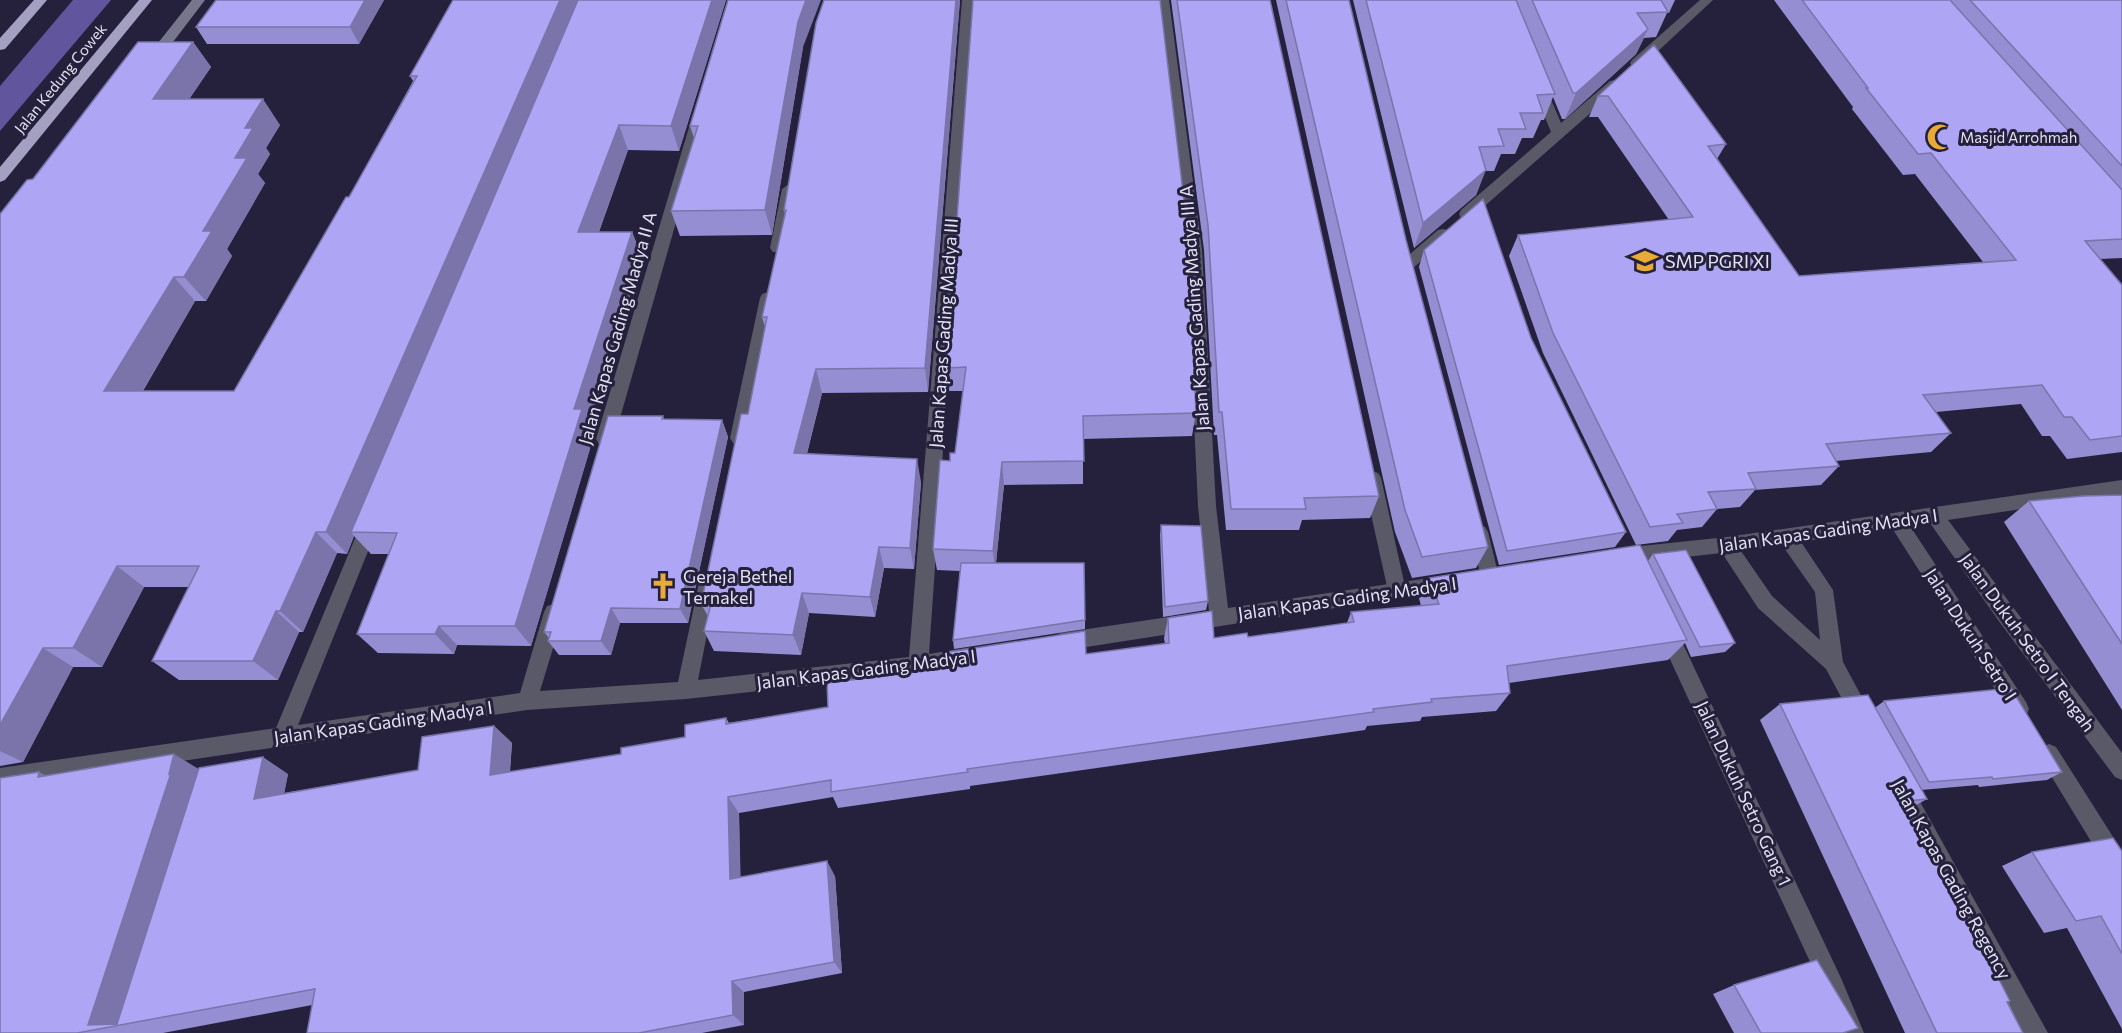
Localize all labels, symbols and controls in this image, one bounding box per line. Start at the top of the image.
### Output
street label: Jalan Kedung Cowek [10,19,110,137]
mosque icon: Masjid Arrohmah [1925,122,1955,152]
place label: Masjid Arrohmah [1960,128,2077,146]
street label: Jalan Kapas Gading Madya III A [1174,184,1214,432]
street label: Jalan Kapas Gading Madya II A [573,209,661,447]
street label: Jalan Kapas Gading Madya III [924,217,962,449]
school or university icon: SMP PGRI XI [1630,246,1660,276]
place label: SMP PGRI XI [1665,250,1770,272]
street label: Jalan Kapas Gading Madya I [1717,504,1939,556]
street label: Jalan Dukuh Setro I Tengah [1956,548,2100,736]
street label: Jalan Dukuh Setro I [1920,564,2022,704]
place label: Gereja Bethel Ternakel [683,565,792,608]
church icon: Gereja Bethel Ternakel [648,571,678,601]
street label: Jalan Kapas Gading Madya I [1236,572,1458,624]
street label: Jalan Kapas Gading Madya I [755,645,977,693]
street label: Jalan Kapas Gading Madya I [272,696,494,748]
street label: Jalan Dukuh Setro Gang 1 [1691,697,1797,889]
street label: Jalan Kapas Gading Regency [1888,775,2016,983]

